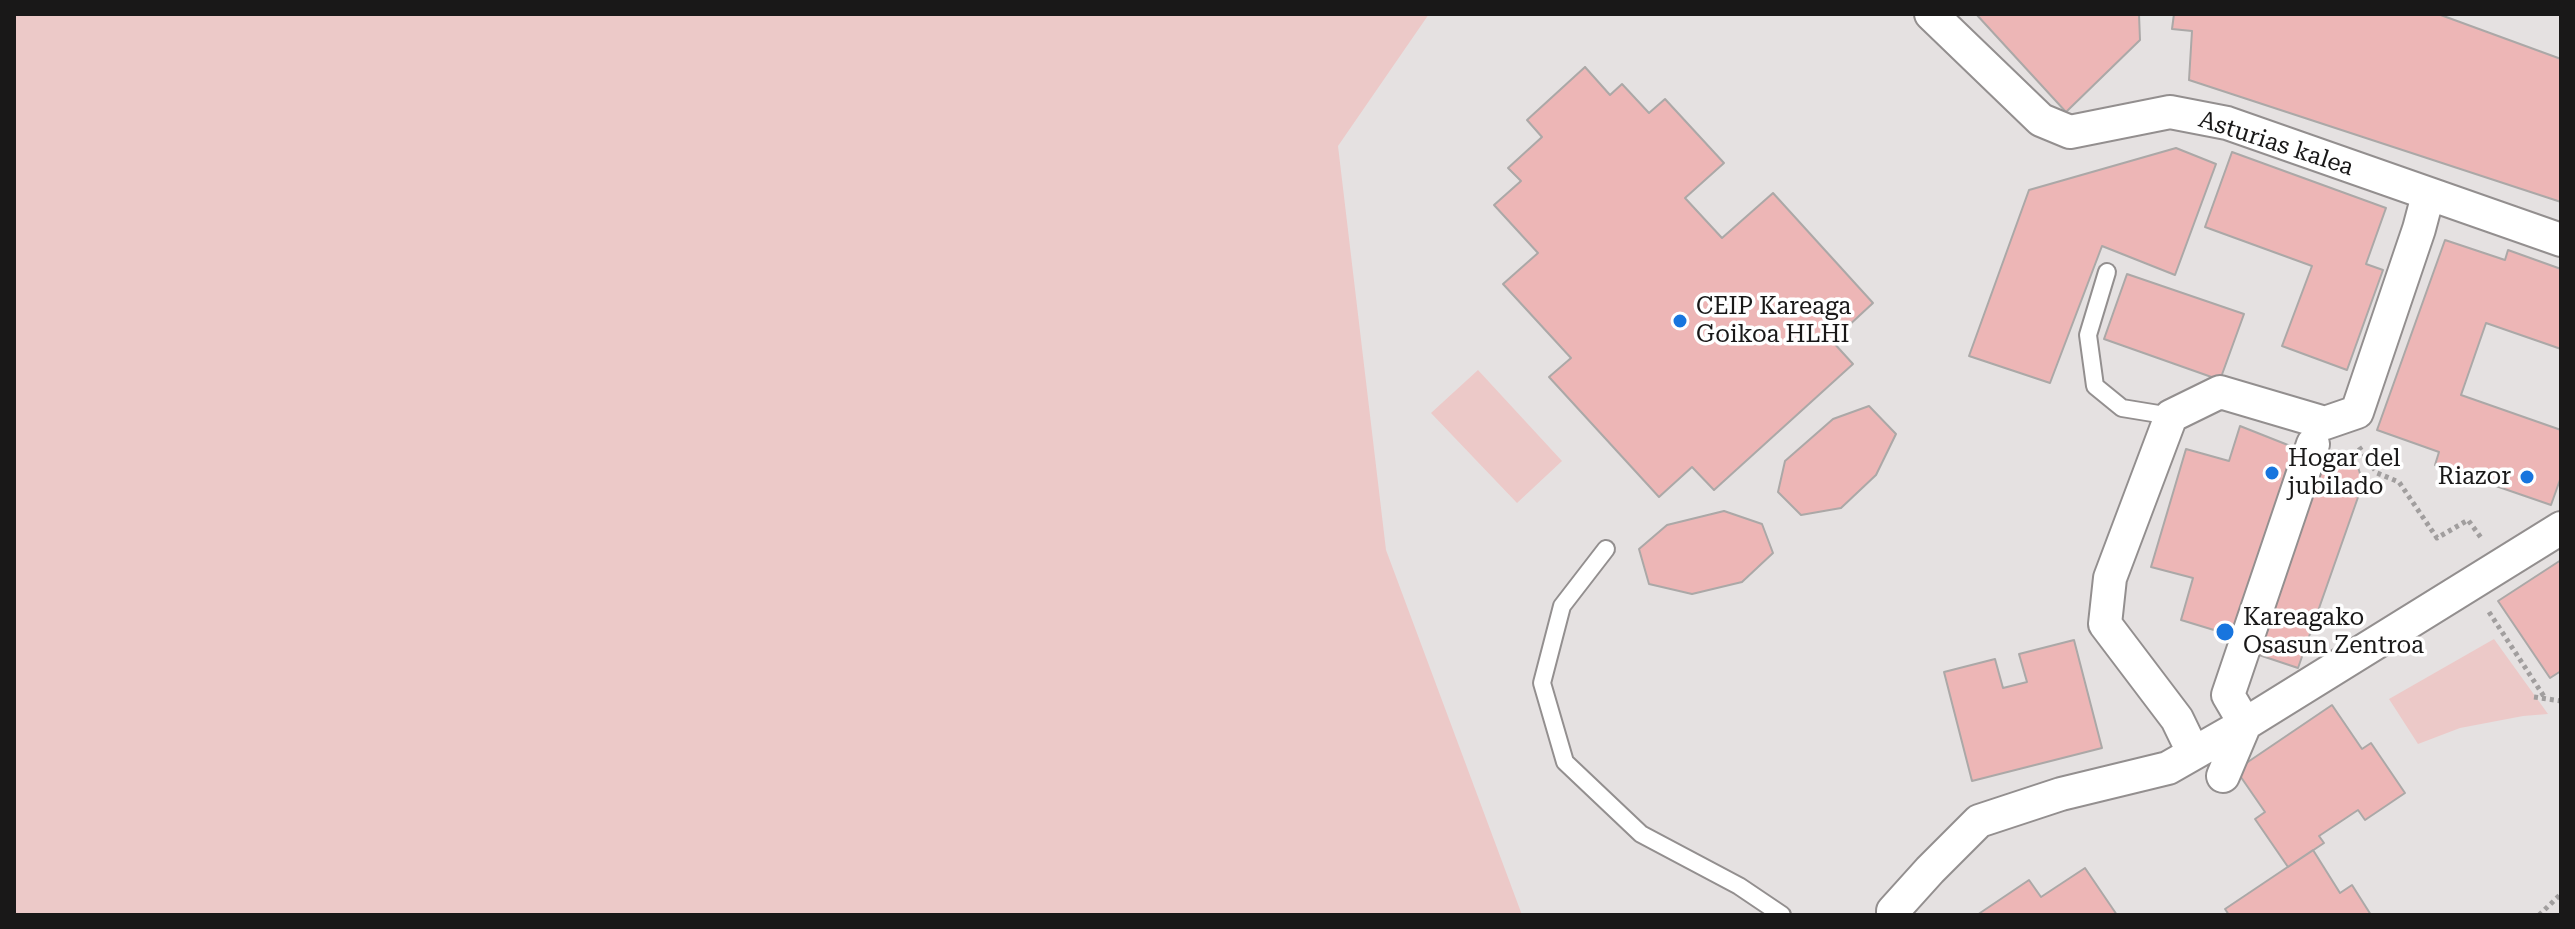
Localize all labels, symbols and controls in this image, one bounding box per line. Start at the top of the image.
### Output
street label: Asturias kalea [2195,105,2357,183]
place label: CEIP Kareaga Goikoa HLHI [1696,293,1851,349]
marker: CEIP Kareaga Goikoa HLHI [1671,312,1689,330]
place label: Hogar del jubilado [2288,445,2400,501]
place label: Riazor [2438,463,2511,491]
marker: Hogar del jubilado [2263,464,2281,482]
marker: Riazor [2518,468,2536,486]
place label: Kareagako Osasun Zentroa [2243,604,2424,660]
marker: Kareagako Osasun Zentroa [2214,621,2236,643]

